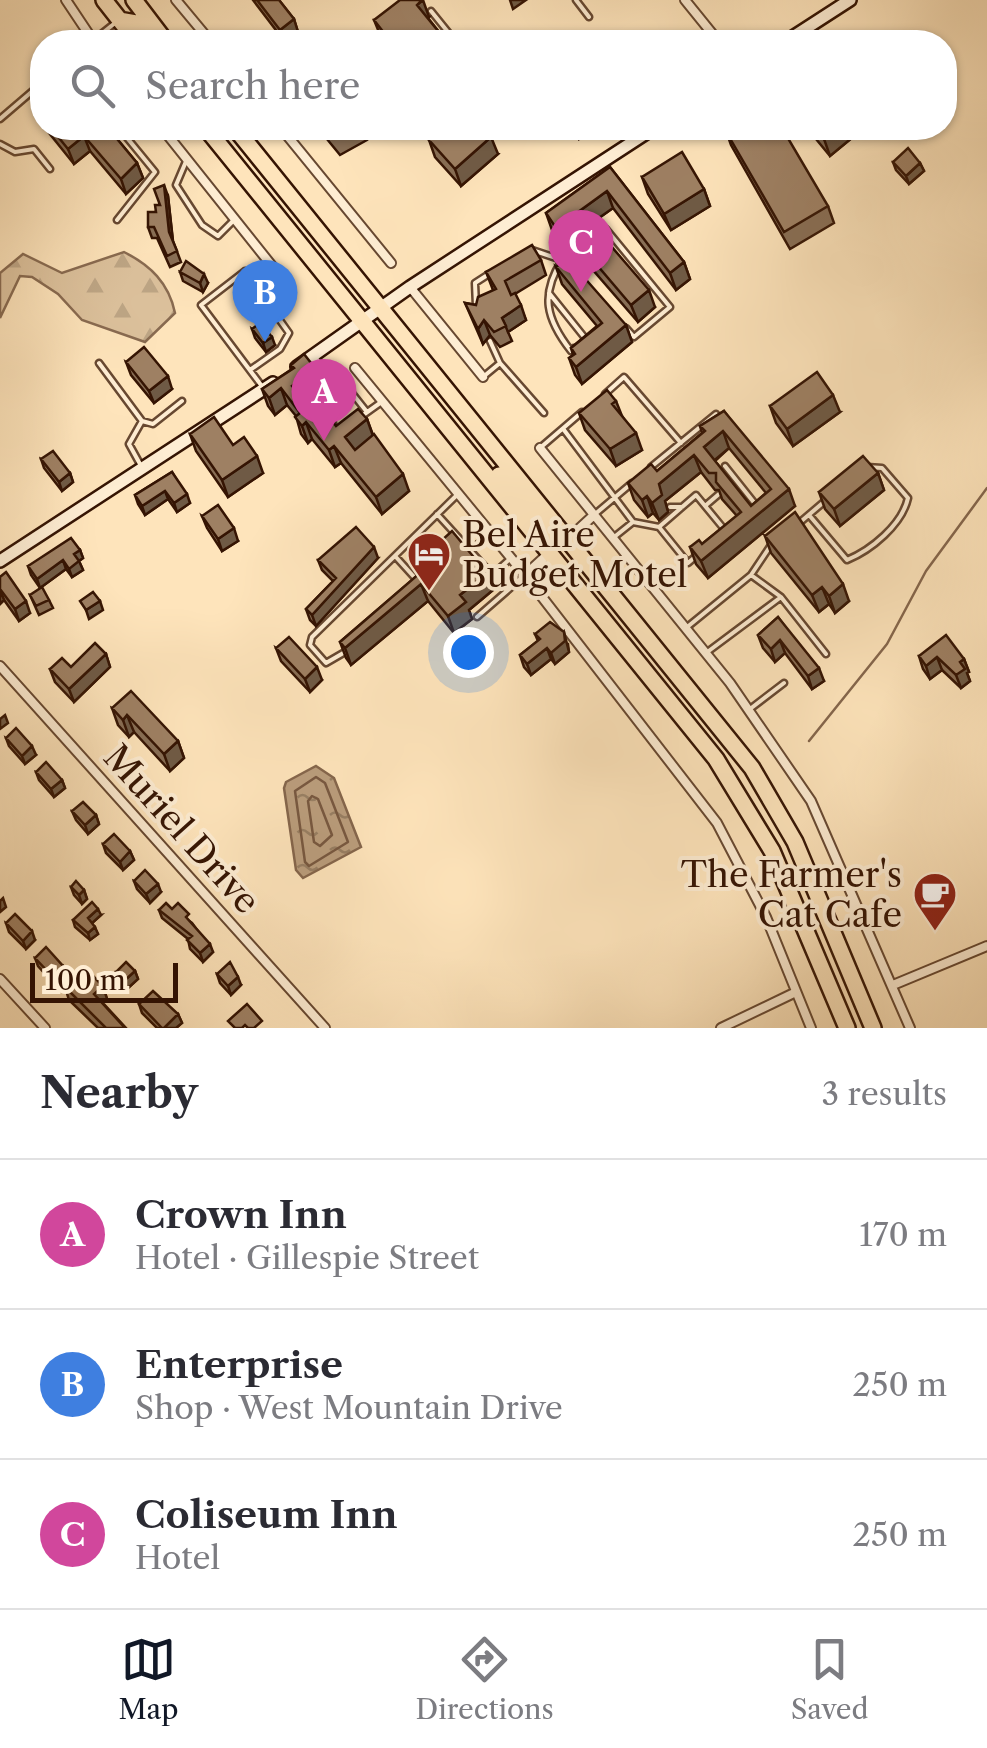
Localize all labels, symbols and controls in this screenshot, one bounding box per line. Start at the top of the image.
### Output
search box [30,30,957,140]
icon: search [65,58,120,113]
text: Search here [145,62,360,109]
pin: C [548,210,614,292]
pin: B [232,260,298,342]
pin: A [292,358,356,441]
place label: Bel Aire Budget Motel [462,513,687,596]
hotel icon: Bel Aire Budget Motel [406,531,452,592]
your location [443,627,494,678]
street label: Muriel Drive [95,736,269,922]
place label: The Farmer's Cat Cafe [681,853,902,936]
cafe icon: The Farmer's Cat Cafe [912,871,958,932]
scale bar [30,958,178,1003]
text: 100 m [45,963,126,997]
text: Nearby [40,1067,198,1119]
text: 3 results [821,1074,947,1113]
text: Crown Inn [135,1191,347,1238]
text: A [60,1215,85,1254]
text: 170 m [859,1215,947,1254]
text: Hotel · Gillespie Street [135,1238,479,1277]
text: Enterprise [135,1341,343,1388]
text: B [61,1365,84,1404]
text: 250 m [853,1365,947,1404]
text: Shop · West Mountain Drive [135,1388,563,1427]
text: Coliseum Inn [135,1491,398,1538]
text: C [60,1515,85,1554]
text: 250 m [853,1515,947,1554]
text: Hotel [135,1538,220,1577]
tab: Map [118,1632,179,1726]
tab: Directions [415,1632,554,1726]
tab: Saved [791,1632,869,1726]

